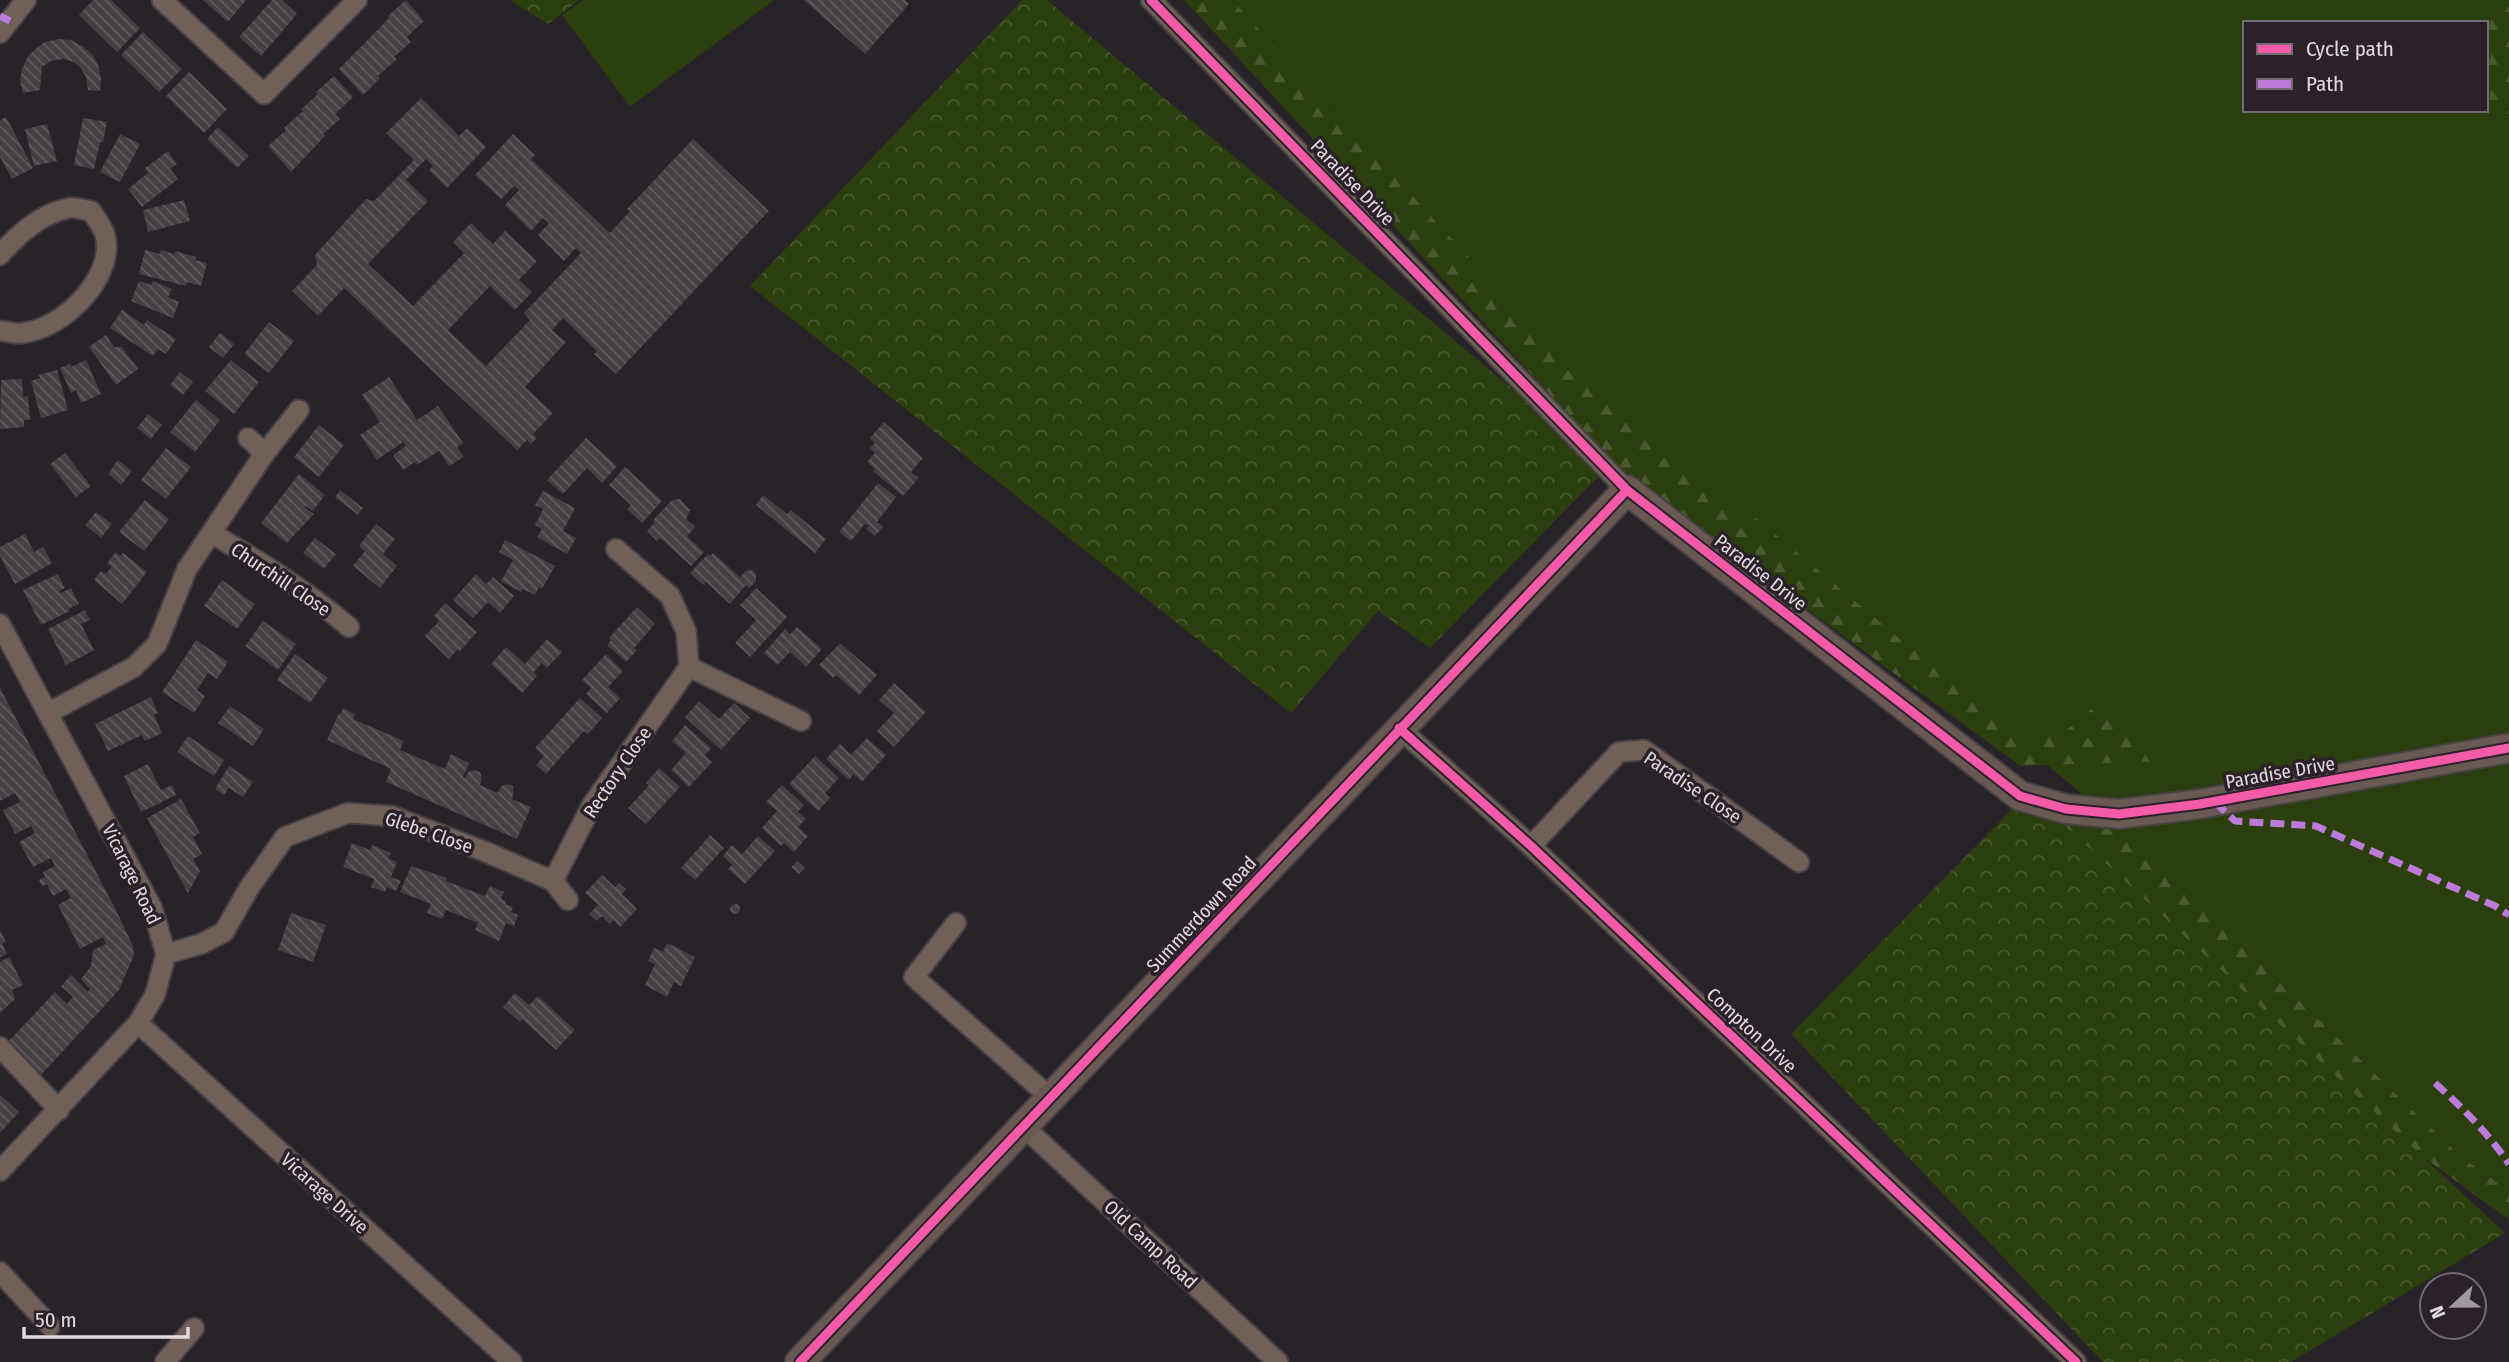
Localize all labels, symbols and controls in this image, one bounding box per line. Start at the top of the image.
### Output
legend [2243,21,2488,112]
text: Cycle path [2306,36,2394,62]
text: Path [2306,71,2344,97]
street label: Paradise Drive [1306,135,1399,230]
street label: Paradise Drive [1710,529,1811,616]
street label: Churchill Close [227,538,335,621]
street label: Rectory Close [579,722,656,822]
street label: Paradise Close [1640,746,1746,828]
street label: Paradise Drive [2224,752,2337,793]
street label: Glebe Close [382,807,476,858]
street label: Vicarage Road [97,820,166,928]
street label: Summerdown Road [1142,851,1261,977]
street label: Compton Drive [1702,983,1801,1078]
street label: Vicarage Drive [276,1148,373,1239]
street label: Old Camp Road [1099,1195,1202,1293]
north arrow [2418,1271,2488,1341]
scale bar [24,1296,189,1340]
text: N [2425,1303,2450,1322]
text: 50 m [35,1307,77,1333]

